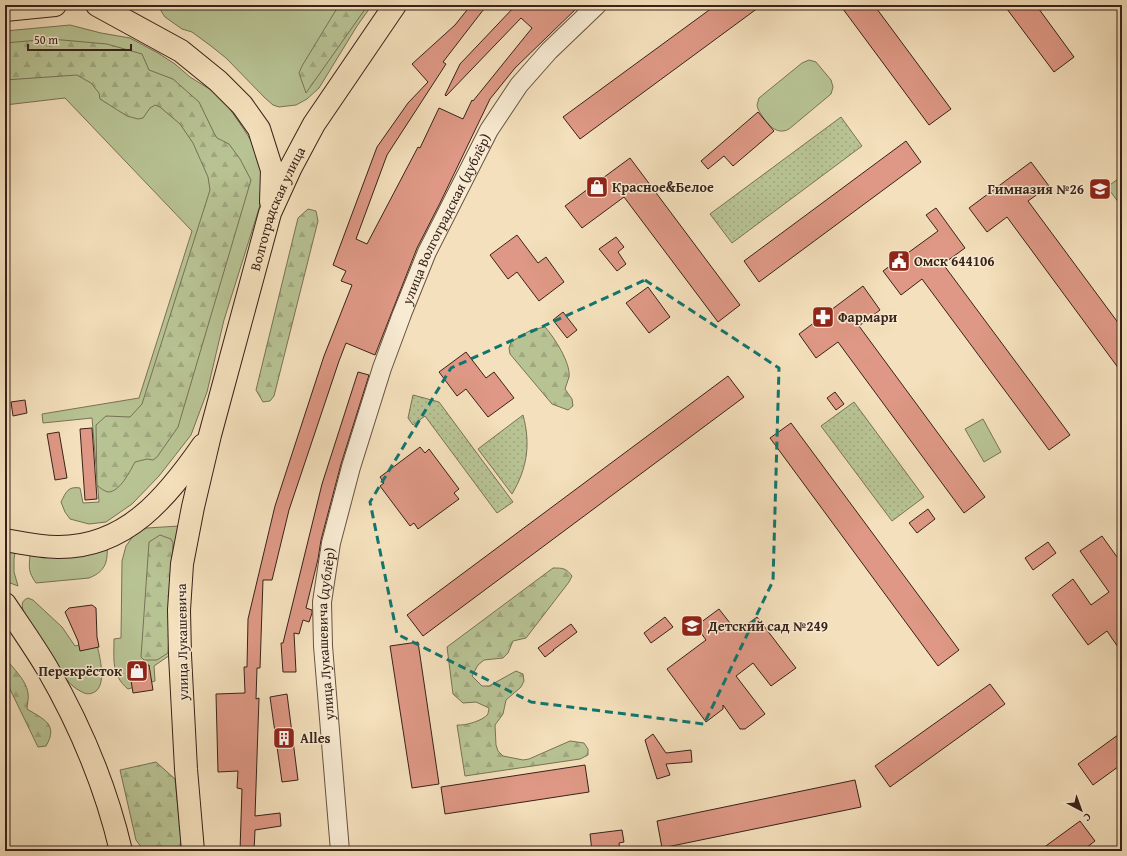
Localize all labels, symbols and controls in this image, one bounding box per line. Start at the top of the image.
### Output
scale bar [28,26,131,52]
text: 50 m [34,31,58,48]
street label: улица Волгоградская (дублёр) [396,130,496,309]
street label: Волгоградская улица [245,143,310,273]
shop icon: Красное&Белое [584,174,610,200]
school or university icon: Гимназия №26 [1087,176,1113,202]
place label: Красное&Белое [612,177,714,197]
place label: Гимназия №26 [987,179,1084,199]
public building icon: Омск 644106 [886,248,912,274]
place label: Омск 644106 [914,251,994,271]
pharmacy icon: Фармари [810,304,836,330]
place label: Фармари [838,307,897,327]
street label: улица Лукашевича (дублёр) [312,546,340,722]
street label: улица Лукашевича [171,583,193,702]
school or university icon: Детский сад №249 [679,613,705,639]
place label: Детский сад №249 [707,616,828,636]
shop icon: Перекрёсток [124,658,150,684]
place label: Перекрёсток [39,661,123,681]
building icon: Alles [271,725,297,751]
place label: Alles [300,728,331,748]
north arrow [1061,790,1101,830]
text: С [1080,809,1095,826]

